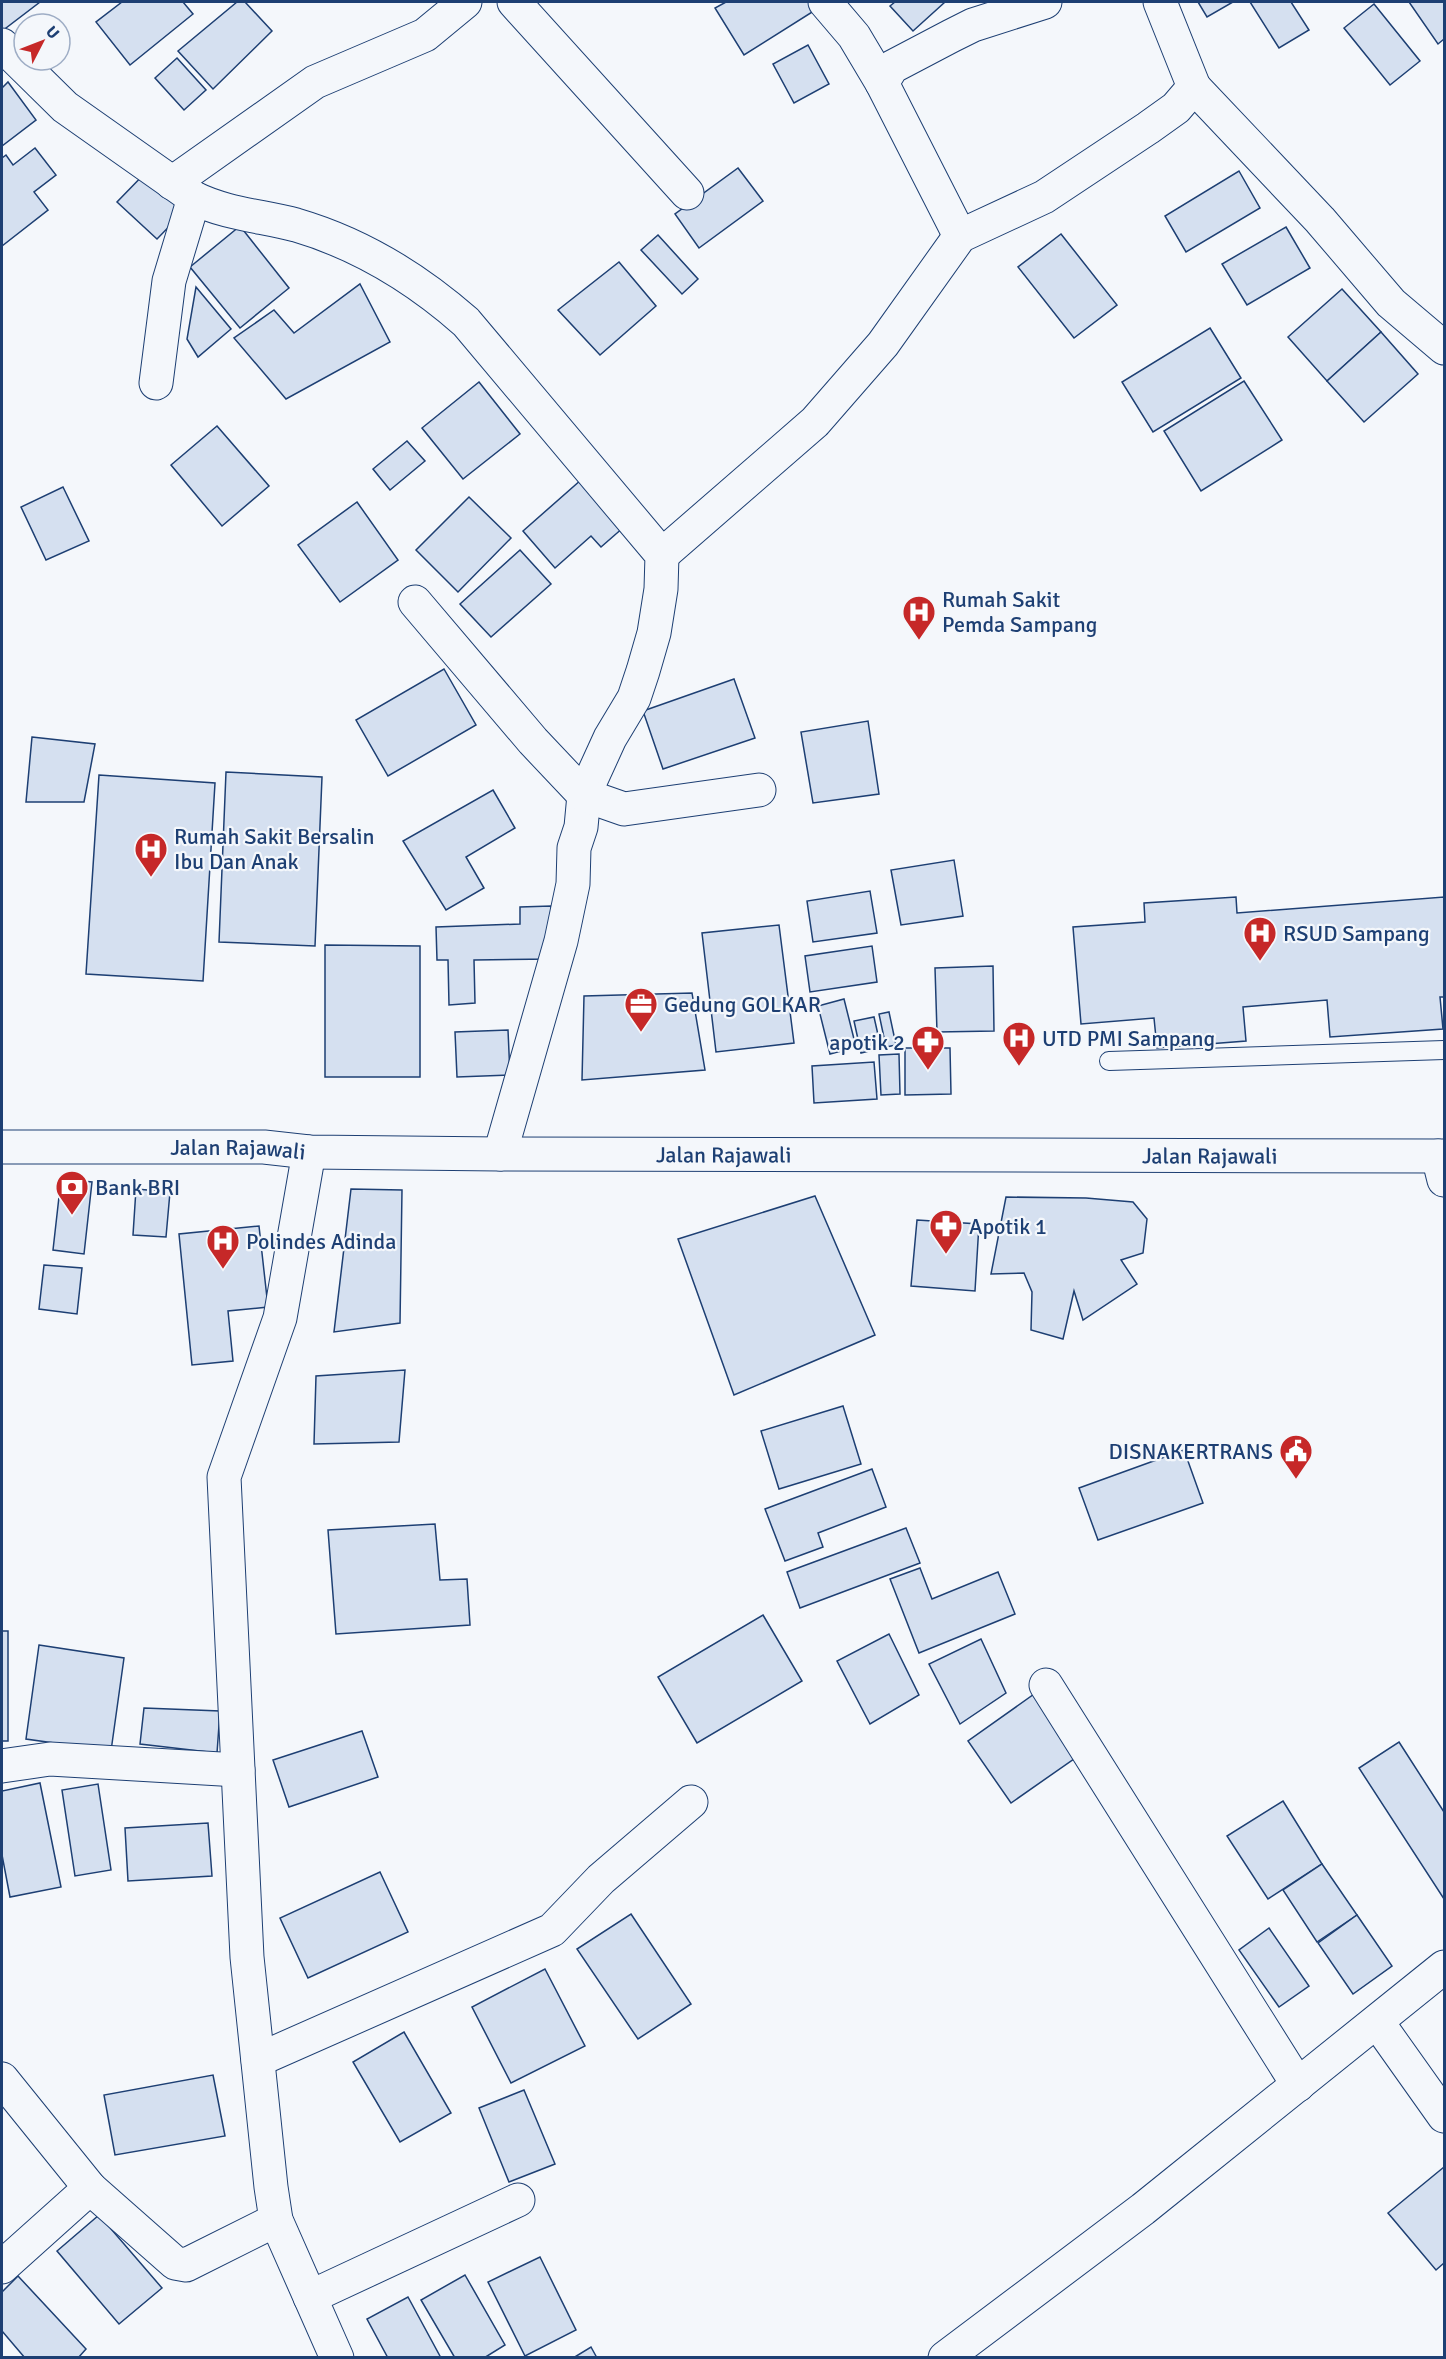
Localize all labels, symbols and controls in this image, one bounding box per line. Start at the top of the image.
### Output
north arrow [12,12,72,72]
text: U [41,22,63,43]
place label: Rumah Sakit Pemda Sampang [942,586,1097,638]
hospital icon: Rumah Sakit Pemda Sampang [901,594,937,641]
place label: Rumah Sakit Bersalin Ibu Dan Anak [174,823,374,875]
hospital icon: Rumah Sakit Bersalin Ibu Dan Anak [133,831,169,878]
hospital icon: RSUD Sampang [1242,915,1278,962]
place label: RSUD Sampang [1283,920,1430,947]
office icon: Gedung GOLKAR [623,986,659,1033]
place label: Gedung GOLKAR [664,991,821,1018]
hospital icon: UTD PMI Sampang [1001,1020,1037,1067]
pharmacy icon: apotik 2 [910,1024,946,1071]
place label: UTD PMI Sampang [1042,1025,1215,1052]
place label: apotik 2 [829,1029,905,1056]
street label: Jalan Rajawali [170,1134,307,1166]
street label: Jalan Rajawali [656,1141,791,1169]
street label: Jalan Rajawali [1142,1142,1277,1170]
bank icon: Bank BRI [54,1169,90,1216]
place label: Bank BRI [95,1174,180,1201]
pharmacy icon: Apotik 1 [928,1208,964,1255]
place label: Apotik 1 [969,1213,1047,1240]
hospital icon: Polindes Adinda [205,1223,241,1270]
place label: Polindes Adinda [246,1228,396,1255]
public building icon: DISNAKERTRANS [1278,1433,1314,1480]
place label: DISNAKERTRANS [1109,1438,1273,1465]

